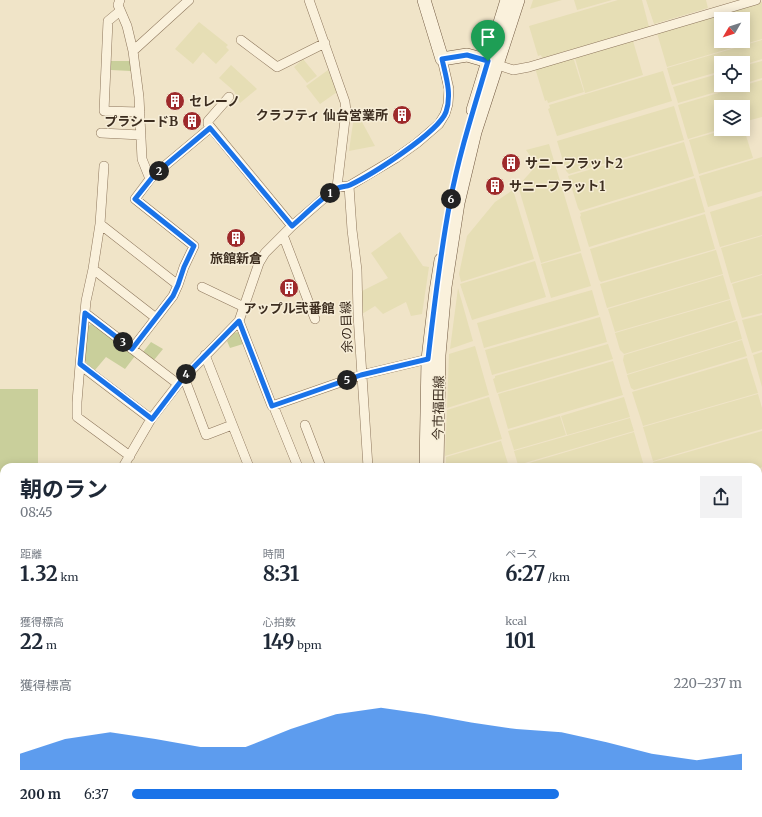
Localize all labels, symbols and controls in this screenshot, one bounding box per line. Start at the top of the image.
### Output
north arrow [714,12,750,48]
map controls [714,12,750,136]
pin [471,20,505,61]
icon: arrive [477,26,499,48]
button: locate [714,56,750,92]
building icon: セレーノ [164,90,186,112]
place label: セレーノ [189,93,240,110]
button: layers [714,100,750,136]
building icon: クラフティ 仙台営業所 [391,104,413,126]
place label: クラフティ 仙台営業所 [256,107,388,124]
building icon: プラシードB [181,110,203,132]
place label: プラシードB [104,113,178,130]
building icon: サニーフラット2 [500,152,522,174]
place label: サニーフラット2 [525,155,623,172]
pin: 2 [149,161,169,181]
text: 2 [156,164,162,178]
building icon: サニーフラット1 [484,175,506,197]
place label: サニーフラット1 [509,178,605,195]
pin: 1 [320,183,340,203]
text: 1 [327,186,333,200]
pin: 6 [441,189,461,209]
text: 6 [448,192,454,206]
building icon: 旅館新倉 [225,227,247,249]
place label: 旅館新倉 [210,250,262,267]
building icon: アップル弐番館 [278,277,300,299]
place label: アップル弐番館 [243,300,335,317]
street label: 余の目線 [337,301,356,353]
pin: 3 [113,332,133,352]
text: 3 [120,335,126,349]
pin: 4 [176,364,196,384]
text: 4 [183,367,190,381]
pin: 5 [337,370,357,390]
text: 5 [344,373,350,387]
street label: 今市福田線 [429,375,448,441]
text: 朝のラン [20,475,108,503]
button: share [700,476,742,518]
text: 08:45 [20,504,53,521]
text: 距離 [20,547,42,561]
text: 時間 [263,547,285,561]
text: ペース [505,547,538,561]
text: 1.32 [20,561,58,586]
text: 8:31 [263,561,299,586]
text: 6:27 [505,561,545,586]
text: km [58,570,78,584]
text: /km [545,570,570,584]
text: kcal [505,614,527,628]
text: 獲得標高 [20,615,64,629]
text: 心拍数 [263,615,296,629]
text: 101 [505,628,536,653]
text: 22 [20,629,43,654]
text: 149 [263,629,295,654]
text: m [43,638,57,652]
text: bpm [295,638,322,652]
text: 220–237 m [674,675,742,692]
text: 獲得標高 [20,677,72,694]
text: 200 m [20,786,61,803]
text: 6:37 [84,786,109,803]

